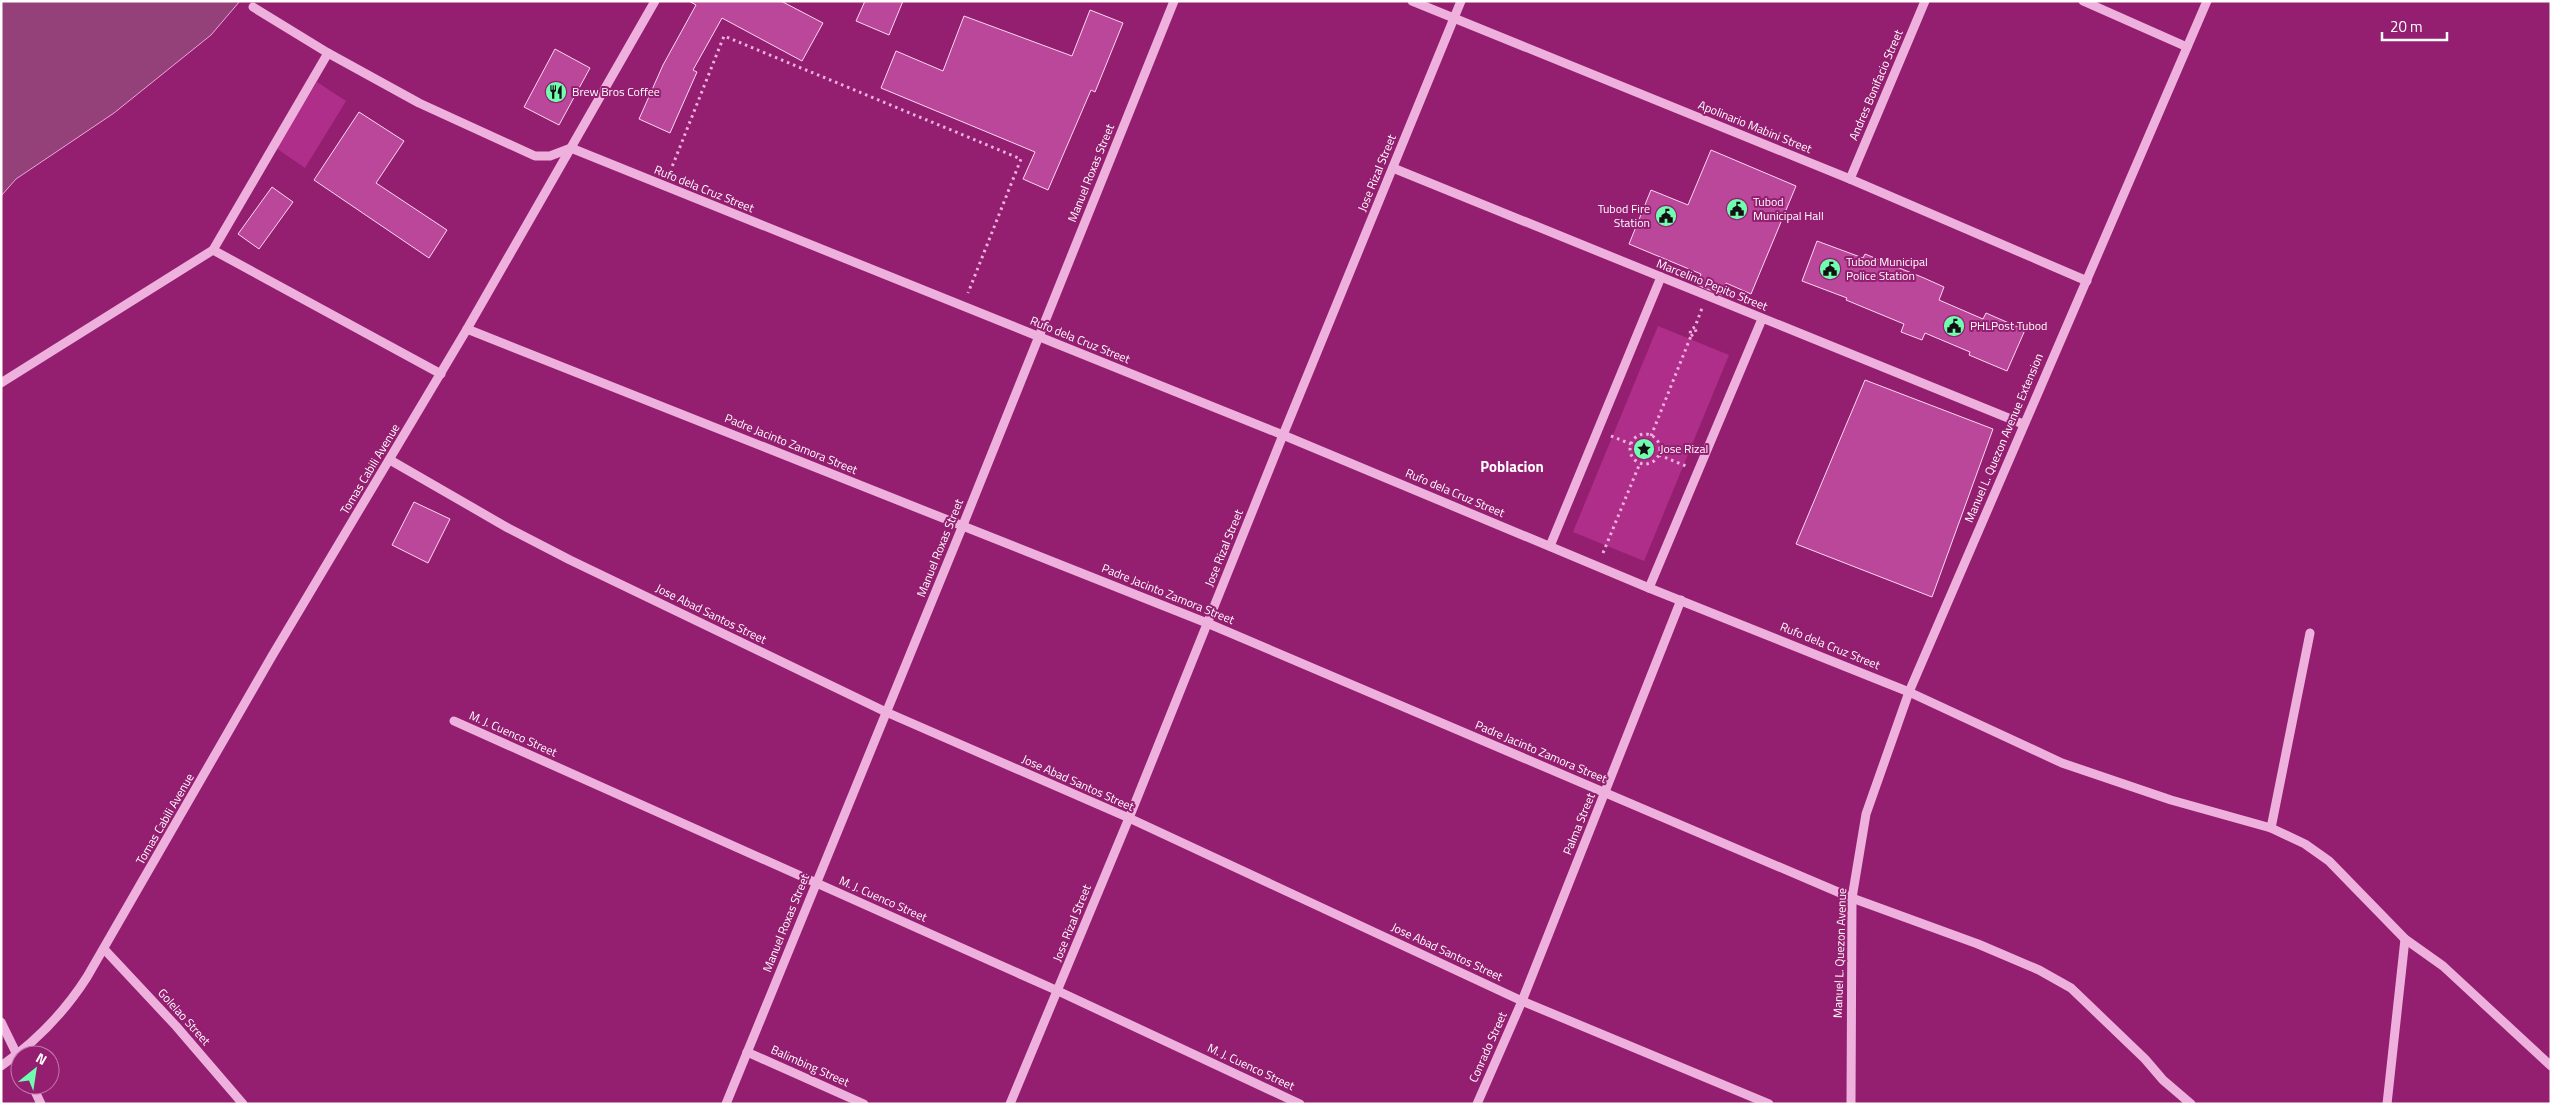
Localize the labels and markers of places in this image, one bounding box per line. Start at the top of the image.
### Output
restaurant icon: Brew Bros Coffee [544,80,568,104]
place label: Brew Bros Coffee [572,82,660,101]
place label: Tubod Municipal Hall [1753,192,1824,225]
public building icon: Tubod Municipal Hall [1725,197,1749,221]
place label: Tubod Fire Station [1598,199,1650,232]
public building icon: Tubod Fire Station [1654,204,1678,228]
place label: Tubod Municipal Police Station [1846,252,1928,285]
public building icon: Tubod Municipal Police Station [1818,257,1842,281]
public building icon: PHLPost Tubod [1942,314,1966,338]
place label: PHLPost Tubod [1970,316,2047,335]
place icon: Jose Rizal [1632,437,1656,461]
place label: Jose Rizal [1660,439,1708,458]

